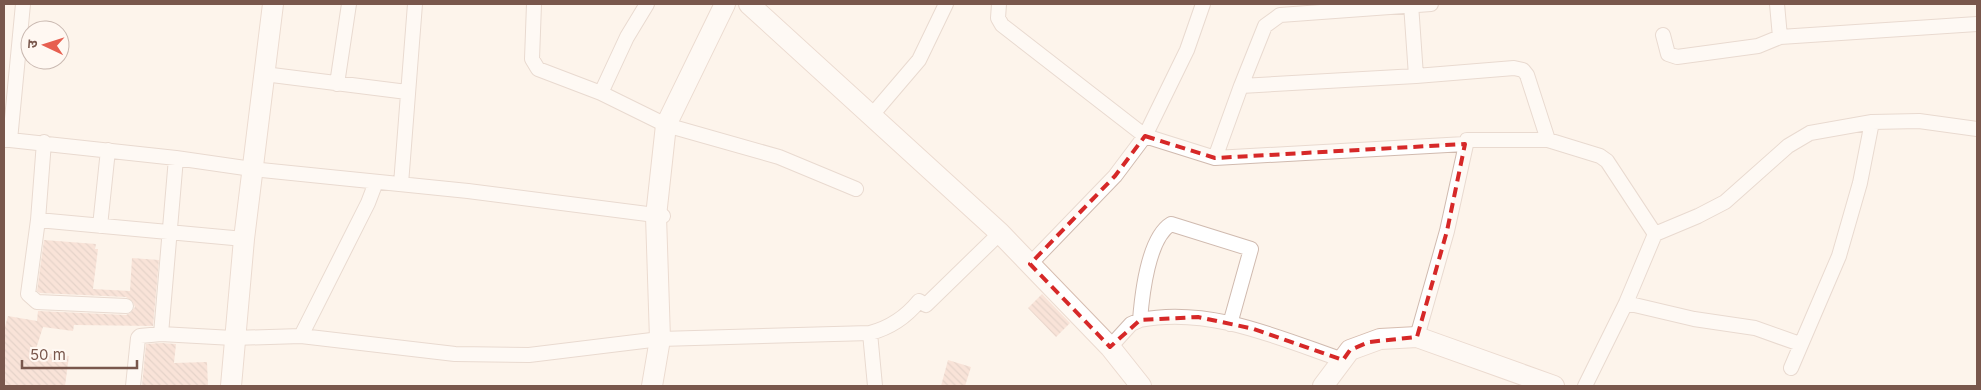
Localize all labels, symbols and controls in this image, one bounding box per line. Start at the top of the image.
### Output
north arrow [20,20,70,70]
text: उ [23,39,40,49]
scale bar [22,338,138,370]
text: 50 m [30,345,66,364]

